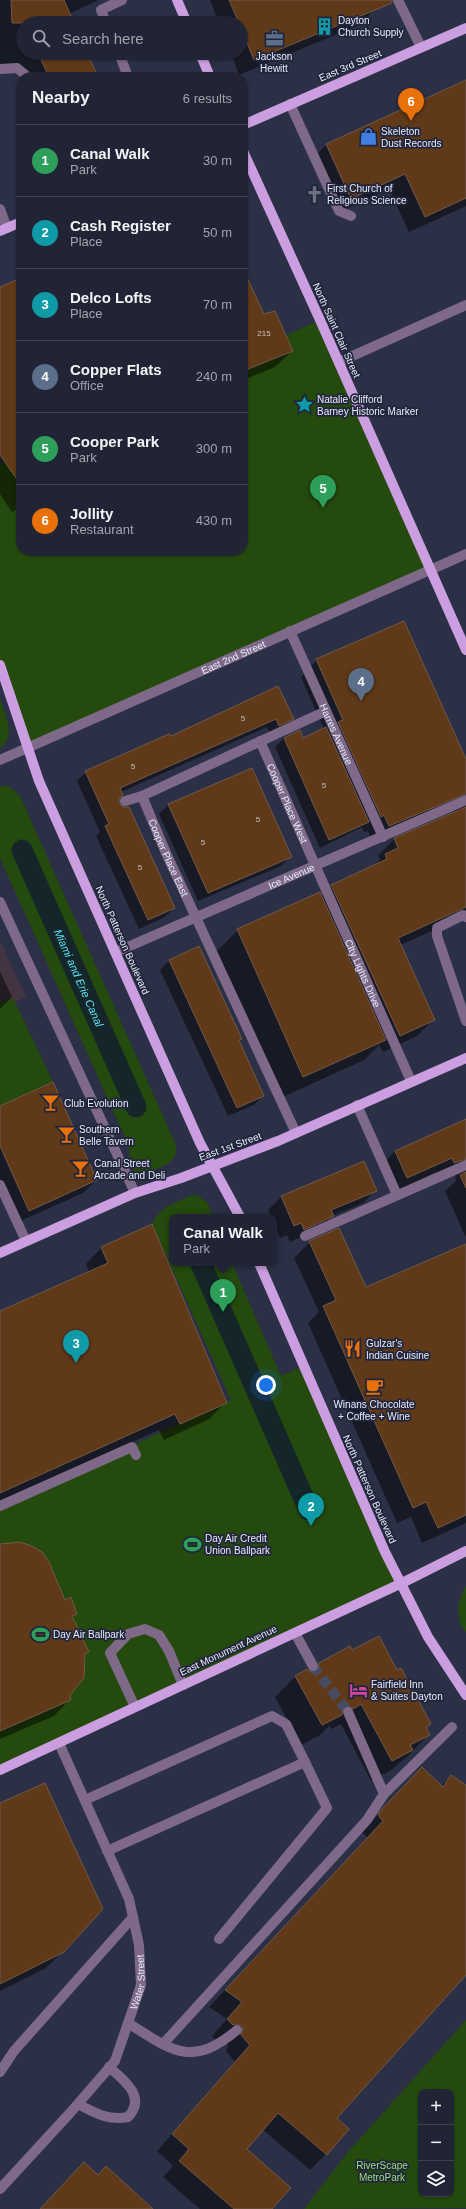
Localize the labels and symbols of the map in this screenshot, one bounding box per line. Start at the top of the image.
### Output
place label: Dayton Church Supply [338,15,404,38]
building icon: Dayton Church Supply [315,16,335,36]
office icon: Jackson Hewitt [264,29,284,49]
street label: East 3rd Street [317,47,383,84]
place label: Jackson Hewitt [256,51,292,74]
pin: 6 [398,88,424,121]
place label: Skeleton Dust Records [381,126,442,149]
shop icon: Skeleton Dust Records [358,127,378,147]
place label: First Church of Religious Science [327,183,407,206]
church icon: First Church of Religious Science [304,184,324,204]
street label: North Saint Clair Street [311,281,363,380]
house number: 215 [257,329,271,338]
place label: Natalie Clifford Barney Historic Marker [317,394,419,417]
place icon: Natalie Clifford Barney Historic Marker [294,395,314,415]
pin: 5 [310,475,336,508]
street label: East 2nd Street [200,638,267,676]
pin: 4 [348,668,374,701]
street label: Harres Avenue [317,702,355,767]
house number: 5 [241,714,246,723]
house number: 5 [131,762,136,771]
street label: Cooper Place West [265,762,310,845]
house number: 5 [322,781,327,790]
house number: 5 [256,815,261,824]
street label: Cooper Place East [146,817,190,898]
house number: 5 [201,838,206,847]
street label: Ice Avenue [267,861,317,891]
house number: 5 [138,863,143,872]
street label: North Patterson Boulevard [94,884,152,996]
water label: Miami and Erie Canal [52,927,106,1029]
street label: CIty Lights Drive [343,938,383,1010]
bar icon: Club Evolution [41,1093,61,1113]
place label: Club Evolution [64,1098,128,1109]
place label: Southern Belle Tavern [79,1124,134,1147]
bar icon: Southern Belle Tavern [56,1125,76,1145]
street label: East 1st Street [197,1130,263,1163]
place label: Canal Street Arcade and Deli [94,1158,165,1181]
bar icon: Canal Street Arcade and Deli [71,1159,91,1179]
pin: 1 [210,1279,236,1312]
pin: 3 [63,1330,89,1363]
place label: Gulzar's Indian Cuisine [366,1338,430,1361]
restaurant icon: Gulzar's Indian Cuisine [343,1339,363,1359]
your location [256,1375,276,1395]
cafe icon: Winans Chocolate + Coffee + Wine [364,1377,384,1397]
place label: Winans Chocolate + Coffee + Wine [333,1399,415,1422]
street label: North Patterson Boulevard [341,1433,399,1545]
pin: 2 [298,1493,324,1526]
place label: Day Air Credit Union Ballpark [205,1533,271,1556]
sports icon: Day Air Credit Union Ballpark [182,1534,202,1554]
street label: East Monument Avenue [178,1623,279,1678]
sports icon: Day Air Ballpark [30,1624,50,1644]
place label: Day Air Ballpark [53,1629,125,1640]
place label: Fairfield Inn & Suites Dayton [371,1679,443,1702]
hotel icon: Fairfield Inn & Suites Dayton [348,1680,368,1700]
street label: Water Street [128,1954,147,2011]
park label: RiverScape MetroPark [356,2160,408,2183]

